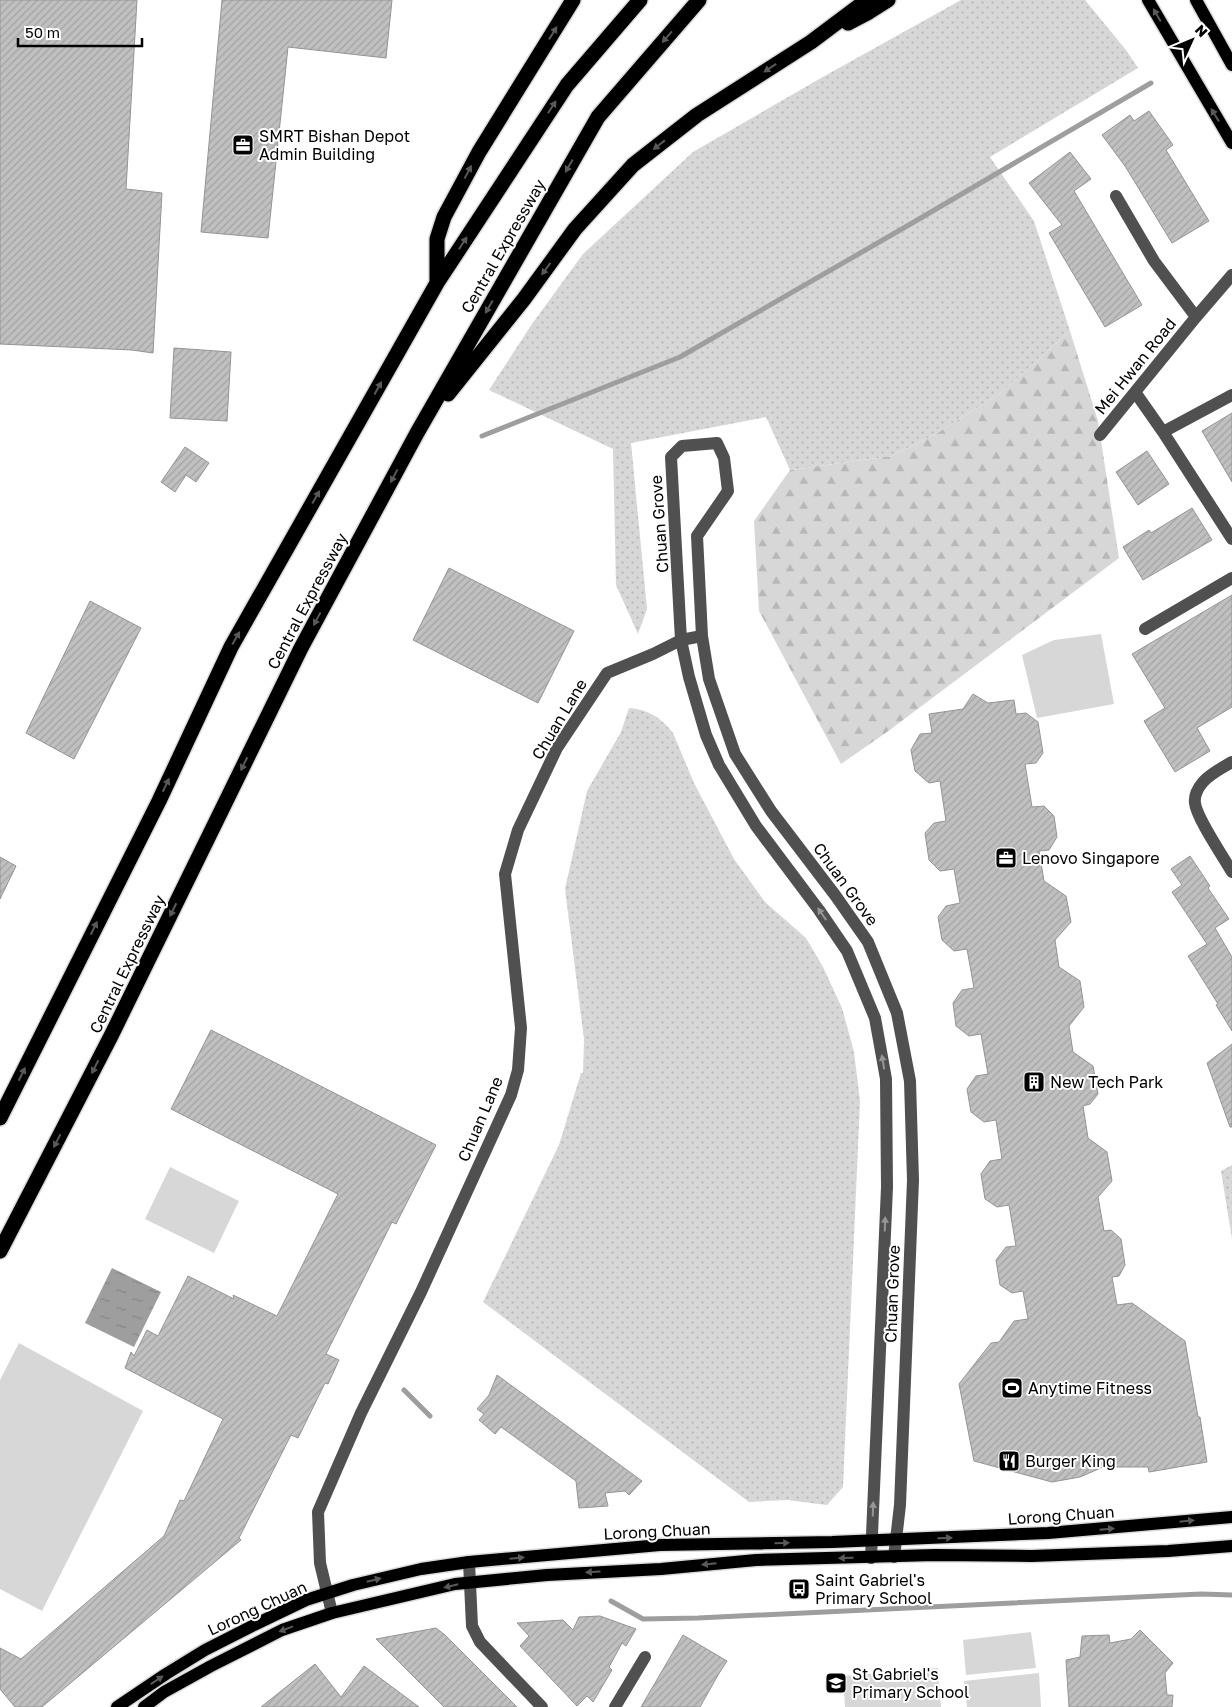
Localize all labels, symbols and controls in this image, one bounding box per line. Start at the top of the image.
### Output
one-way arrow [1152,9,1161,22]
scale bar [18,15,141,47]
north arrow [1167,15,1217,65]
text: N [1192,21,1212,40]
text: 50 m [25,23,60,41]
one-way arrow [548,26,557,40]
one-way arrow [661,30,672,43]
one-way arrow [763,64,777,73]
one-way arrow [547,100,557,113]
one-way arrow [1211,109,1220,122]
place label: SMRT Bishan Depot Admin Building [259,126,410,164]
office icon: SMRT Bishan Depot Admin Building [231,133,255,157]
one-way arrow [652,140,666,150]
one-way arrow [565,160,574,173]
one-way arrow [464,164,472,179]
street label: Central Expressway [456,175,550,317]
one-way arrow [458,236,468,249]
one-way arrow [541,262,551,276]
one-way arrow [484,301,493,314]
street label: Mei Hwan Road [1090,314,1180,418]
one-way arrow [374,380,382,395]
one-way arrow [390,468,398,483]
street label: Chuan Grove [646,474,672,574]
one-way arrow [312,490,320,504]
street label: Central Expressway [263,529,351,673]
one-way arrow [313,611,321,626]
one-way arrow [232,631,240,646]
street label: Chuan Lane [527,675,591,763]
one-way arrow [240,757,248,771]
one-way arrow [163,778,171,792]
street label: Chuan Grove [809,839,883,929]
office icon: Lenovo Singapore [994,846,1018,870]
place label: Lenovo Singapore [1022,848,1160,868]
street label: Central Expressway [85,891,169,1036]
one-way arrow [169,903,177,917]
one-way arrow [817,907,827,921]
one-way arrow [90,921,98,936]
one-way arrow [879,1054,887,1070]
one-way arrow [91,1060,99,1074]
one-way arrow [18,1067,26,1081]
building icon: New Tech Park [1022,1070,1046,1094]
place label: New Tech Park [1050,1072,1163,1092]
street label: Chuan Lane [453,1073,507,1165]
one-way arrow [53,1134,61,1149]
one-way arrow [882,1216,890,1232]
street label: Chuan Grove [880,1245,904,1343]
sports icon: Anytime Fitness [1000,1376,1024,1400]
place label: Anytime Fitness [1028,1378,1152,1398]
restaurant icon: Burger King [997,1449,1021,1473]
place label: Burger King [1025,1451,1116,1471]
one-way arrow [869,1501,877,1517]
street label: Lorong Chuan [1007,1501,1115,1529]
one-way arrow [1180,1517,1196,1525]
street label: Lorong Chuan [603,1518,711,1544]
one-way arrow [1099,1524,1115,1532]
one-way arrow [937,1533,953,1541]
one-way arrow [774,1539,790,1547]
one-way arrow [509,1553,525,1561]
one-way arrow [837,1554,853,1562]
one-way arrow [700,1560,716,1568]
one-way arrow [584,1569,600,1577]
place label: Saint Gabriel's Primary School [815,1570,932,1608]
street label: Lorong Chuan [204,1576,310,1640]
one-way arrow [367,1576,382,1584]
bus stop icon: Saint Gabriel's Primary School [787,1577,811,1601]
one-way arrow [443,1582,458,1590]
one-way arrow [278,1625,293,1633]
place label: St Gabriel's Primary School [852,1664,969,1702]
school or university icon: St Gabriel's Primary School [824,1671,848,1695]
one-way arrow [150,1675,164,1685]

